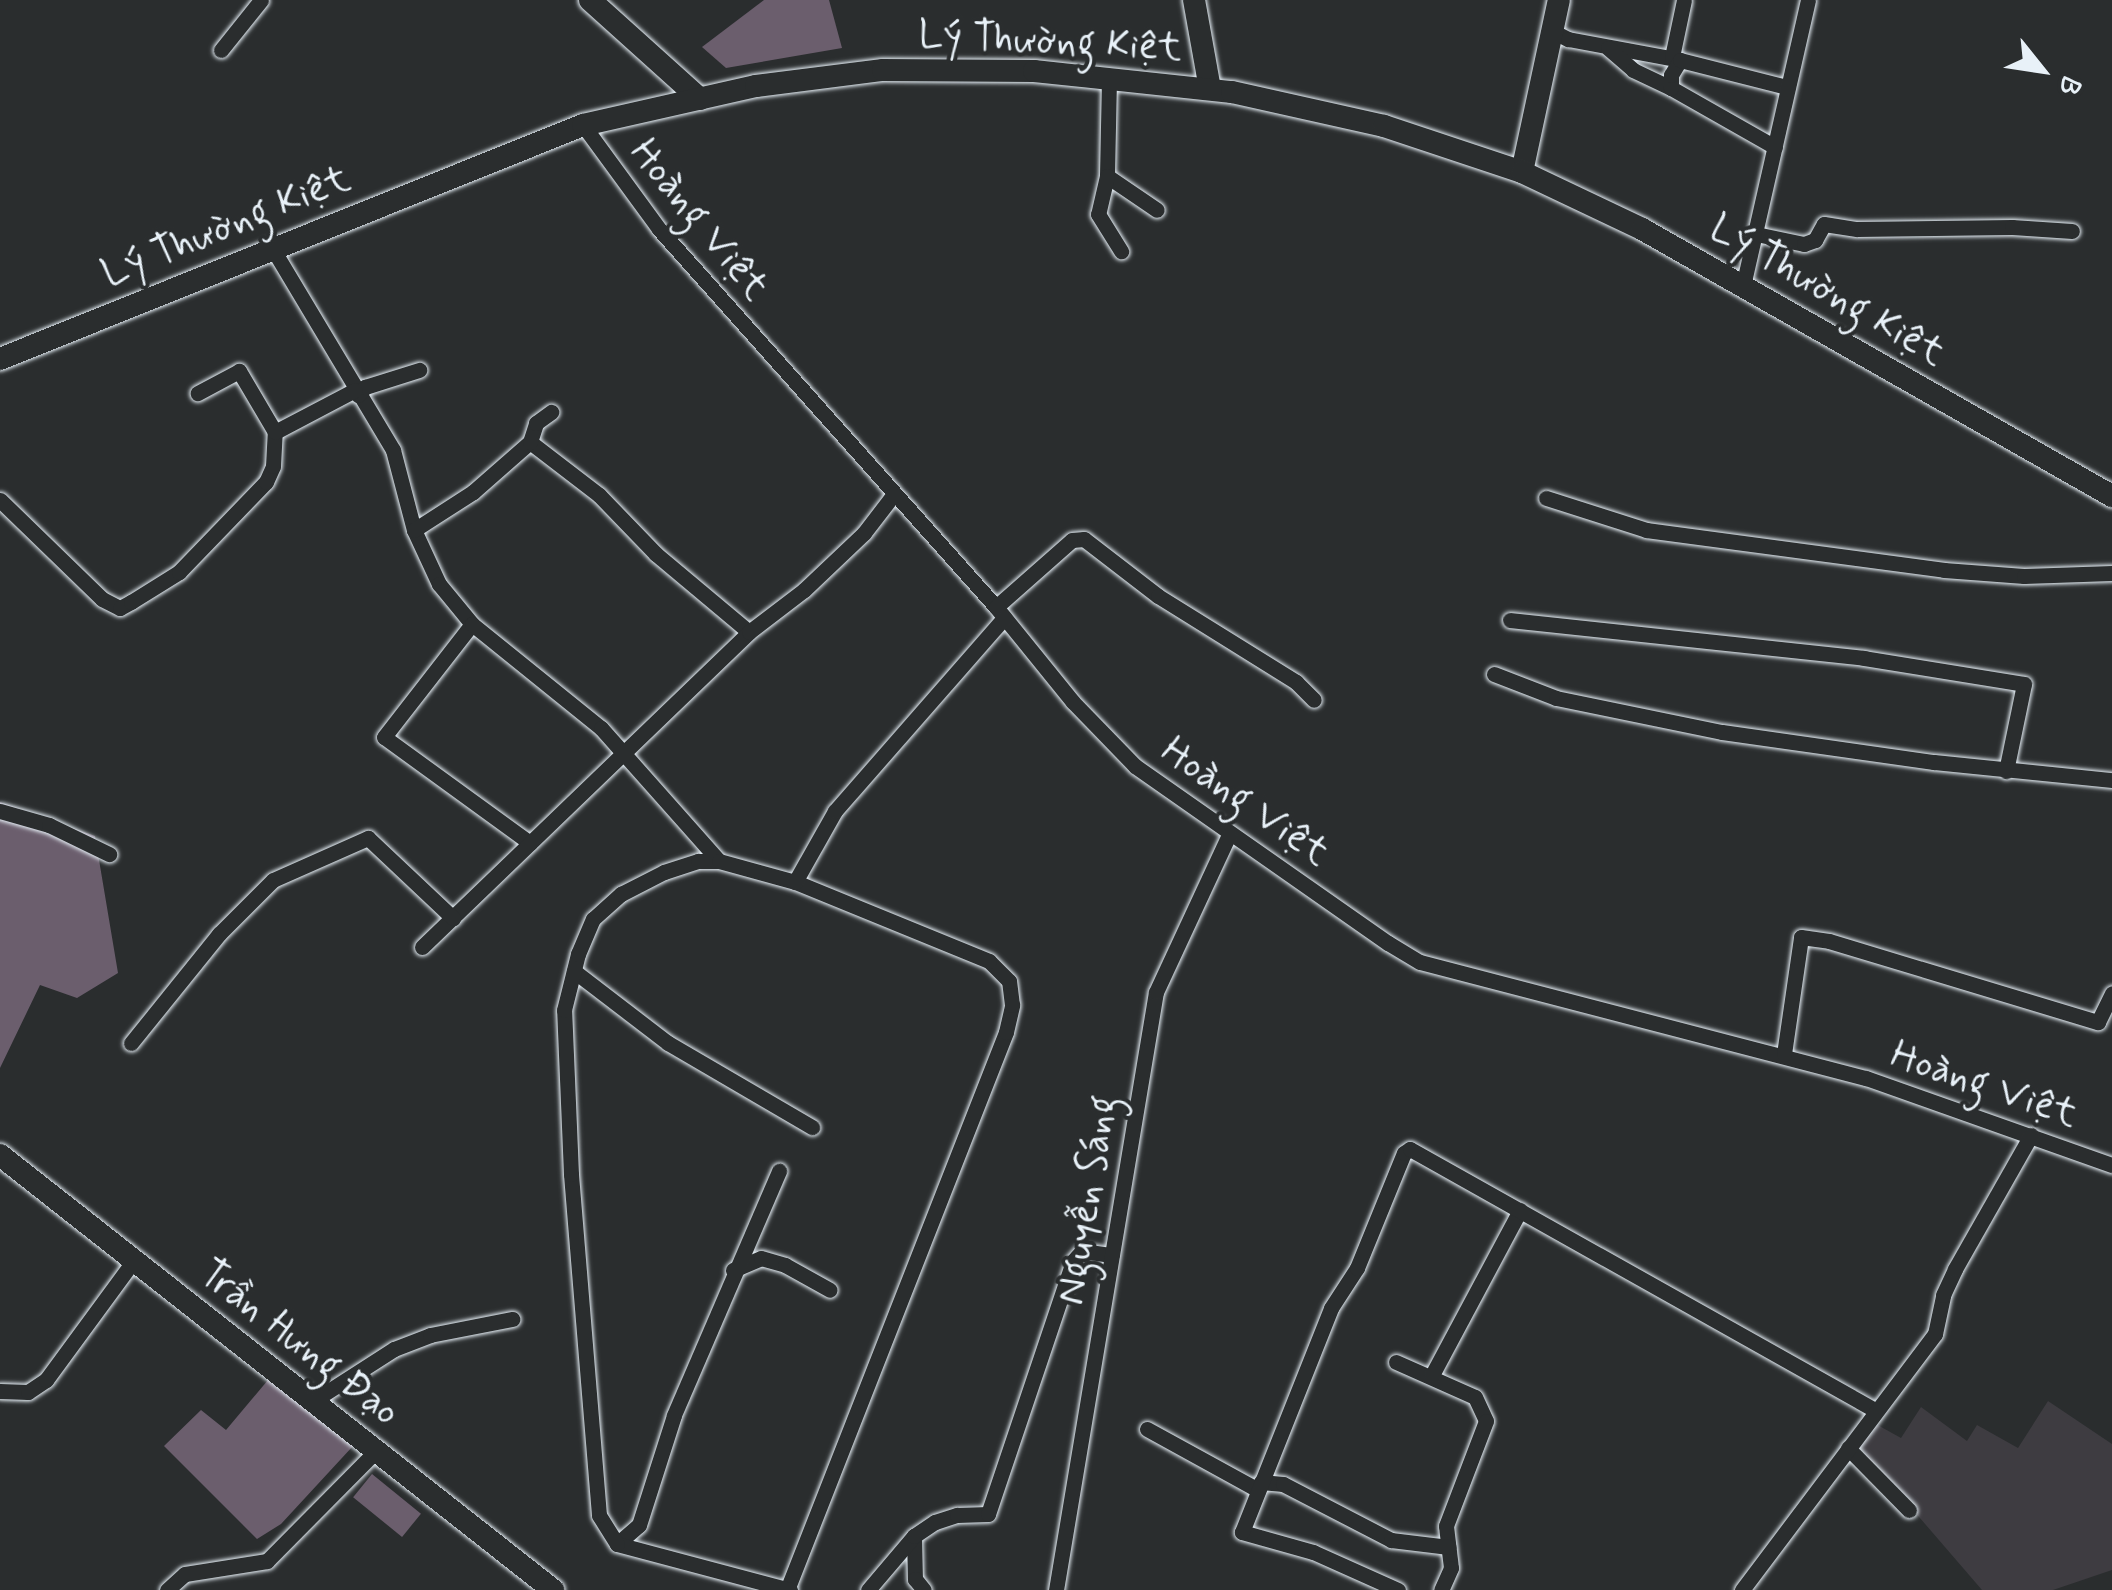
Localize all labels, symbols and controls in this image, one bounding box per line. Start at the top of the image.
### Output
street label: Lý Thường Kiệt [915,11,1185,73]
north arrow [1992,20,2092,120]
text: B [2048,68,2089,102]
street label: Hoàng Việt [621,131,777,309]
street label: Lý Thường Kiệt [92,154,360,300]
street label: Lý Thường Kiệt [1699,203,1955,379]
street label: Hoàng Việt [1153,728,1337,876]
street label: Hoàng Việt [1886,1031,2082,1139]
street label: Nguyễn Sáng [1048,1091,1128,1309]
street label: Trần Hưng Đạo [188,1249,410,1437]

